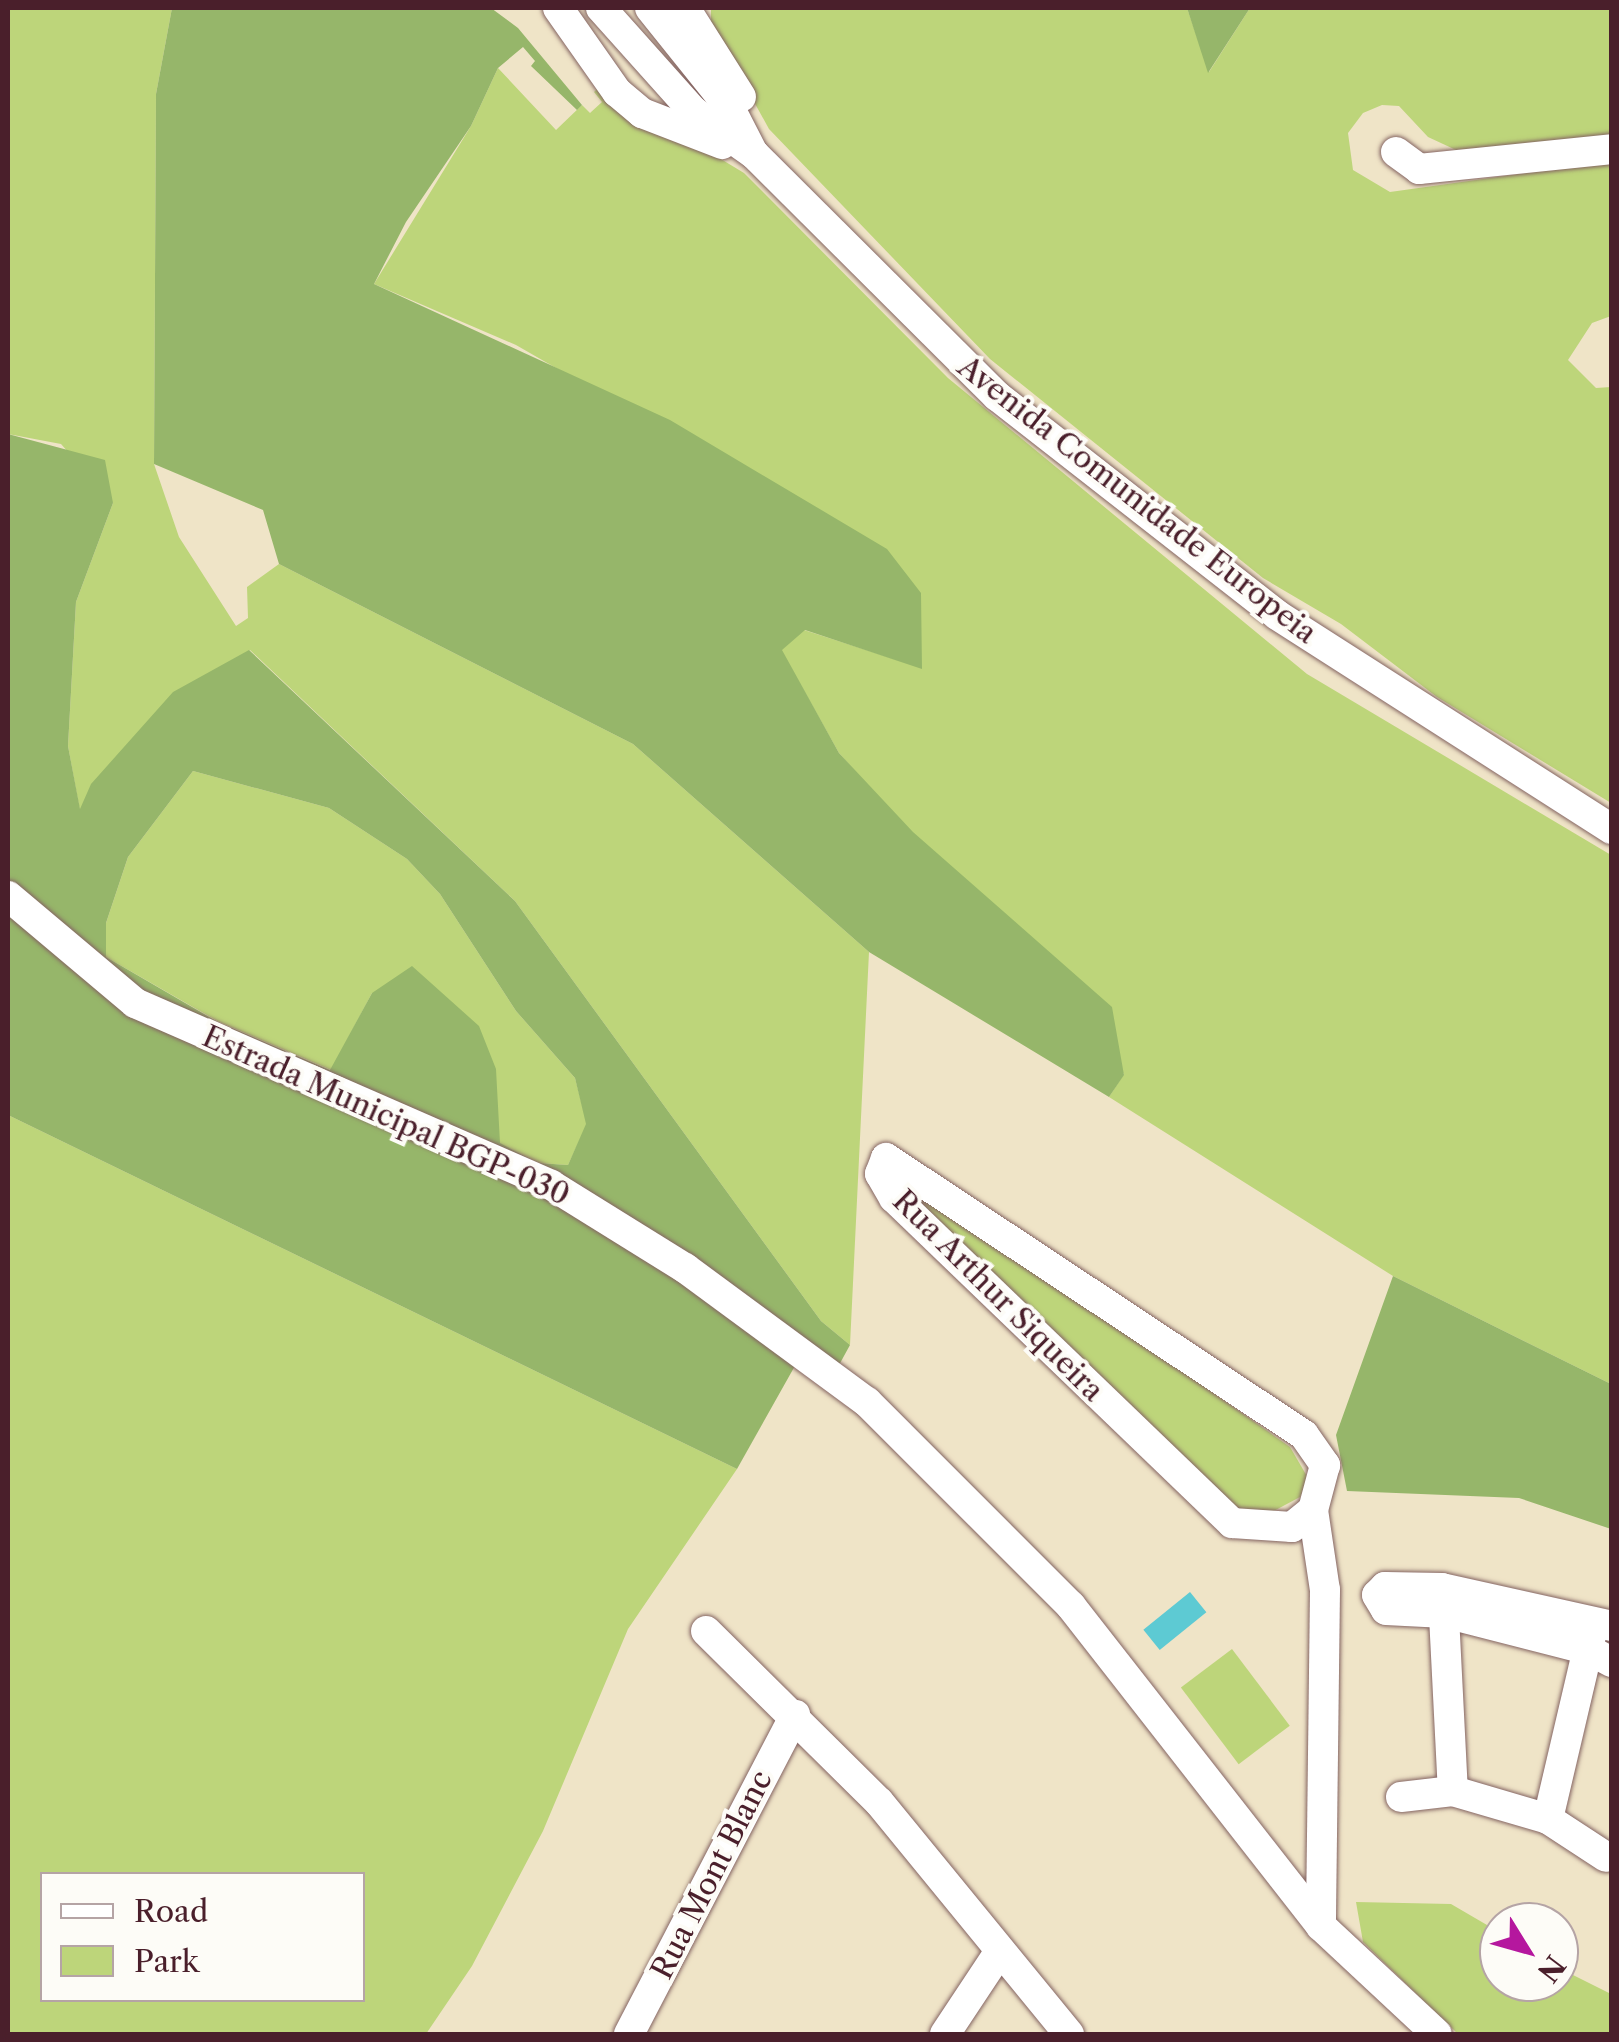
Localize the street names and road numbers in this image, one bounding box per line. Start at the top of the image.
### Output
street label: Avenida Comunidade Europeia [950,349,1324,651]
street label: Estrada Municipal BGP-030 [197,1019,575,1213]
street label: Rua Arthur Siqueira [884,1182,1112,1410]
street label: Rua Mont Blanc [644,1765,780,1985]

